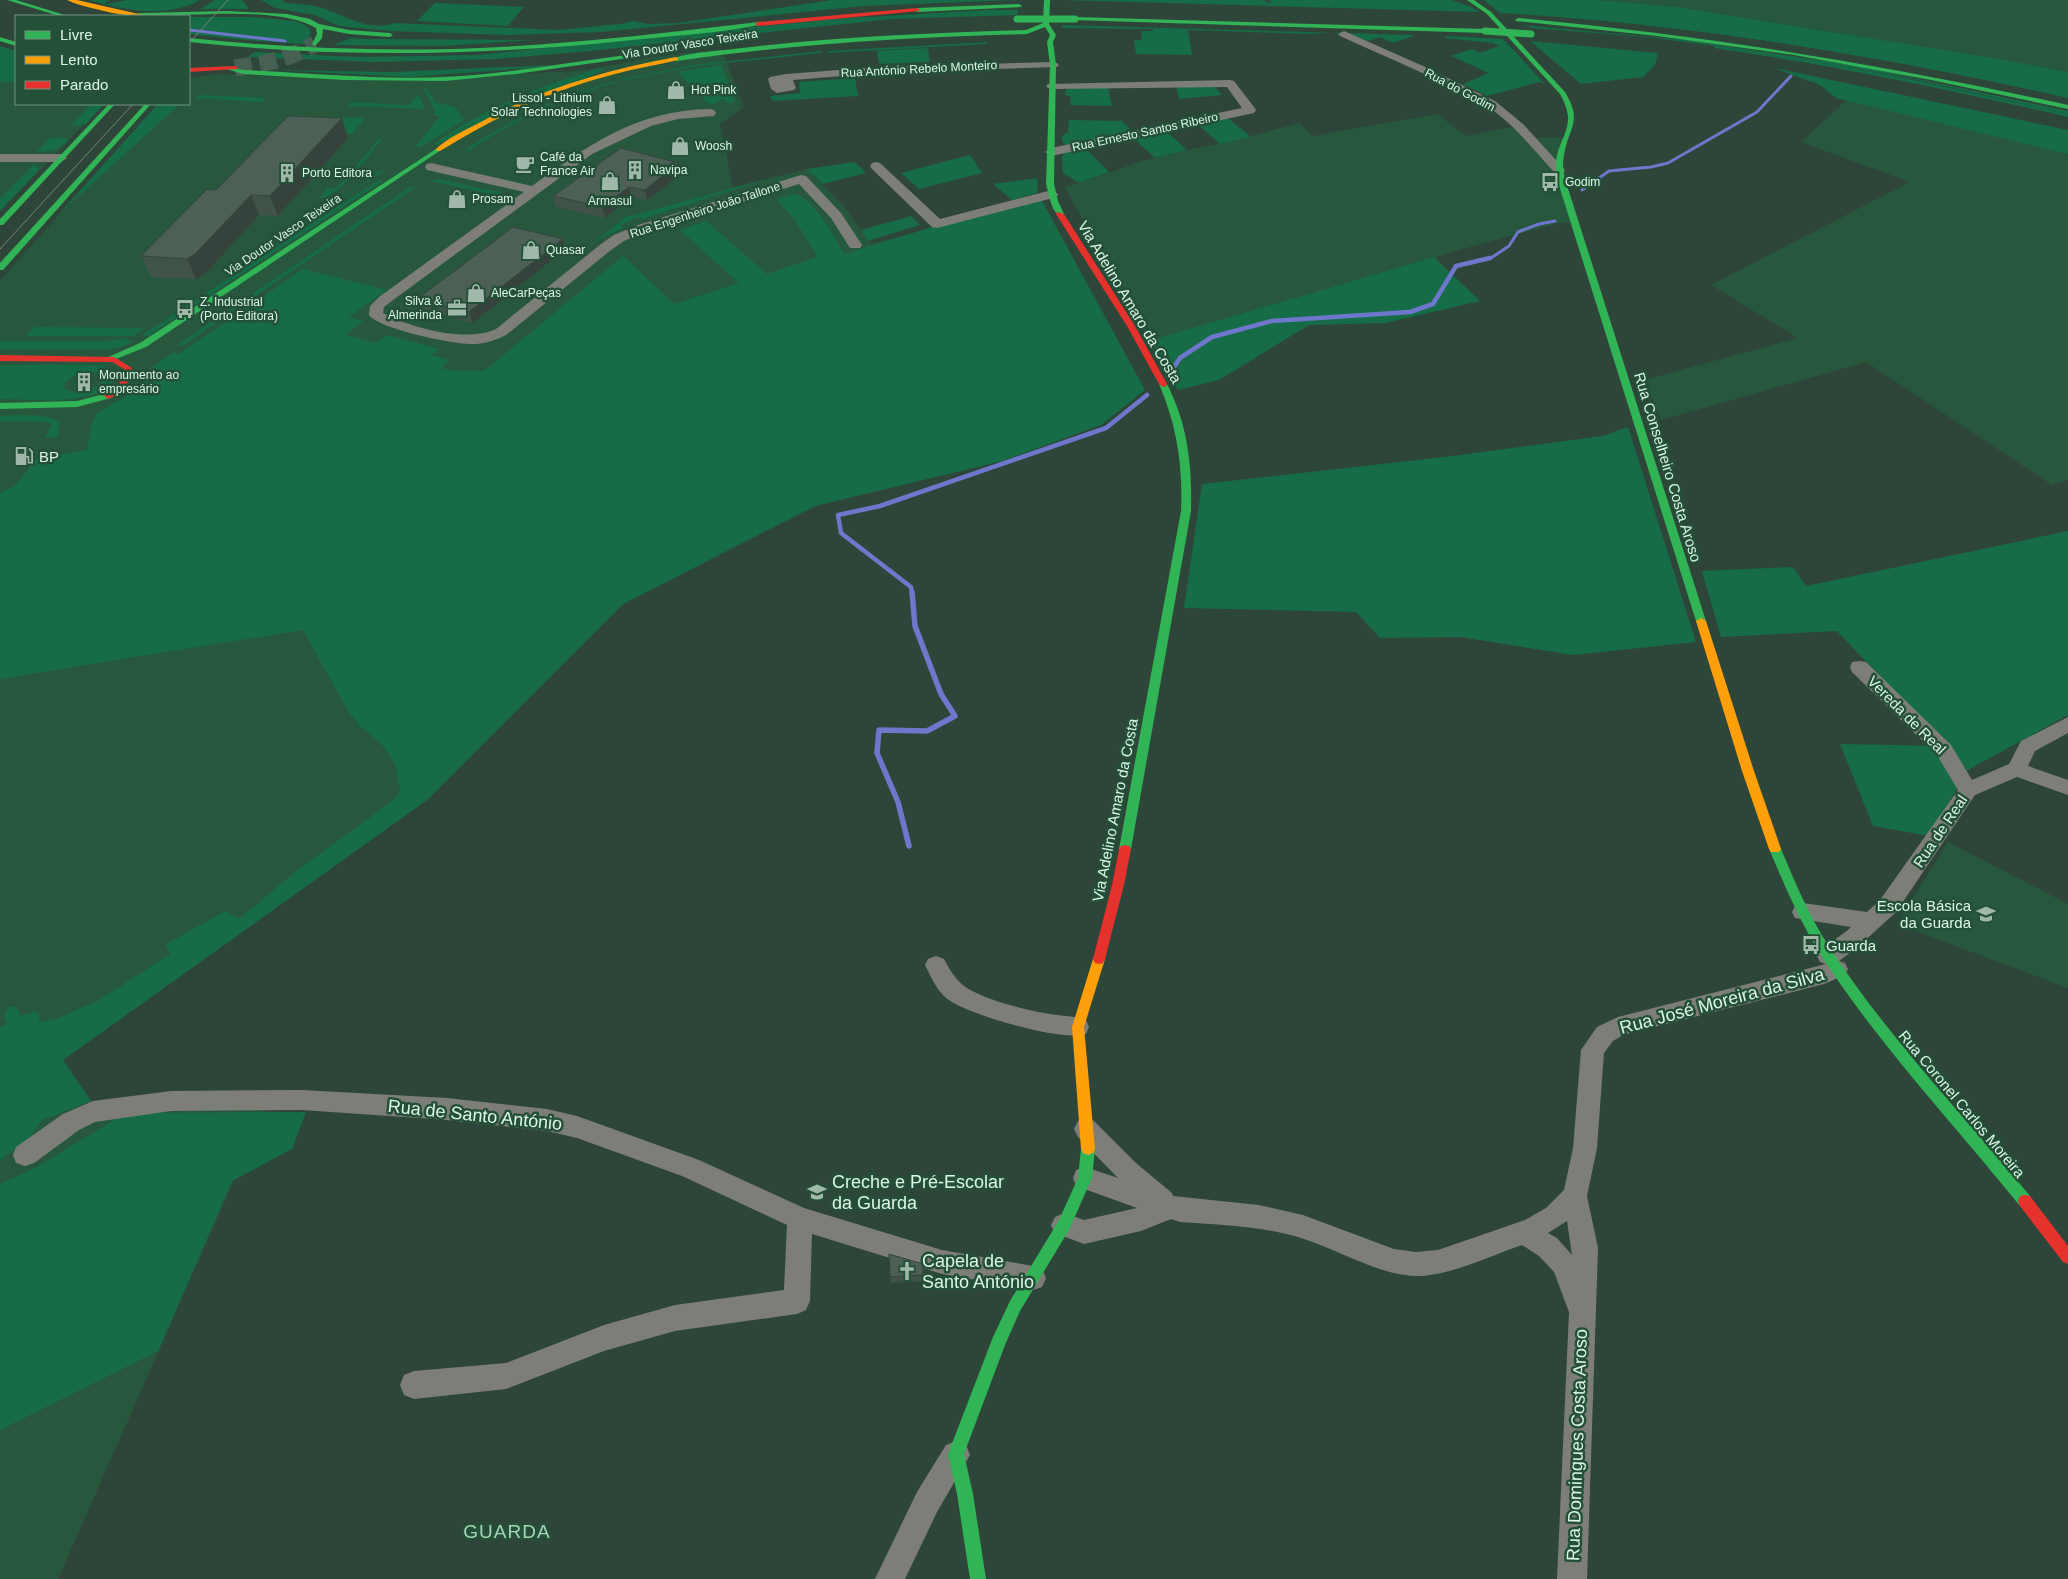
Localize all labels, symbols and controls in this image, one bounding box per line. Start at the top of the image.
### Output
legend [15,15,190,105]
text: Livre [60,26,93,43]
street label: Via Doutor Vasco Teixeira [621,26,759,62]
text: Lento [60,51,98,68]
street label: Rua António Rebelo Monteiro [840,58,998,80]
street label: Rua do Godim [1423,66,1497,114]
text: Parado [60,76,108,93]
shop icon: Hot Pink [665,79,687,101]
place label: Hot Pink [691,83,737,97]
place label: Lissol - Lithium Solar Technologies [491,91,592,119]
shop icon: Lissol - Lithium Solar Technologies [596,94,618,116]
street label: Rua Ernesto Santos Ribeiro [1071,110,1220,154]
shop icon: Woosh [669,135,691,157]
place label: Woosh [695,139,732,153]
place label: Café da France Air [540,150,595,178]
cafe icon: Café da France Air [514,153,536,175]
building icon: Navipa [624,159,646,181]
building icon: Porto Editora [276,162,298,184]
place label: Navipa [650,163,688,177]
place label: Porto Editora [302,166,372,180]
shop icon: Armasul [599,170,621,192]
bus stop icon: Godim [1539,171,1561,193]
place label: Godim [1565,175,1600,189]
street label: Rua Engenheiro João Tallone [628,179,782,241]
shop icon: Prosam [446,188,468,210]
street label: Via Doutor Vasco Teixeira [222,191,344,279]
place label: Prosam [472,192,513,206]
place label: Armasul [588,194,632,208]
street label: Via Adelino Amaro da Costa [1075,218,1186,387]
shop icon: Quasar [520,239,542,261]
place label: Quasar [546,243,585,257]
shop icon: AleCarPeças [465,282,487,304]
place label: AleCarPeças [491,286,561,300]
place label: Silva & Almerinda [388,294,442,322]
place label: Z. Industrial (Porto Editora) [200,295,278,323]
office icon: Silva & Almerinda [446,297,468,319]
bus stop icon: Z. Industrial (Porto Editora) [174,298,196,320]
place label: Monumento ao empresário [99,368,179,396]
street label: Rua Conselheiro Costa Aroso [1631,370,1705,564]
building icon: Monumento ao empresário [73,371,95,393]
fuel station icon: BP [13,445,35,467]
place label: BP [39,448,59,465]
street label: Vereda de Real [1864,672,1950,758]
street label: Via Adelino Amaro da Costa [1089,716,1141,903]
street label: Rua de Real [1910,792,1970,870]
place label: Escola Básica da Guarda [1877,897,1972,931]
school or university icon: Escola Básica da Guarda [1975,903,1997,925]
bus stop icon: Guarda [1800,934,1822,956]
place label: Guarda [1826,937,1877,954]
street label: Rua José Moreira da Silva [1617,964,1827,1038]
street label: Rua Coronel Carlos Moreira [1895,1027,2029,1181]
street label: Rua de Santo António [387,1096,563,1134]
place label: Creche e Pré-Escolar da Guarda [832,1172,1004,1213]
school or university icon: Creche e Pré-Escolar da Guarda [806,1181,828,1203]
place label: Capela de Santo António [922,1251,1034,1292]
church icon: Capela de Santo António [896,1260,918,1282]
street label: Rua Domingues Costa Aroso [1563,1329,1591,1561]
district label: GUARDA [463,1521,551,1542]

